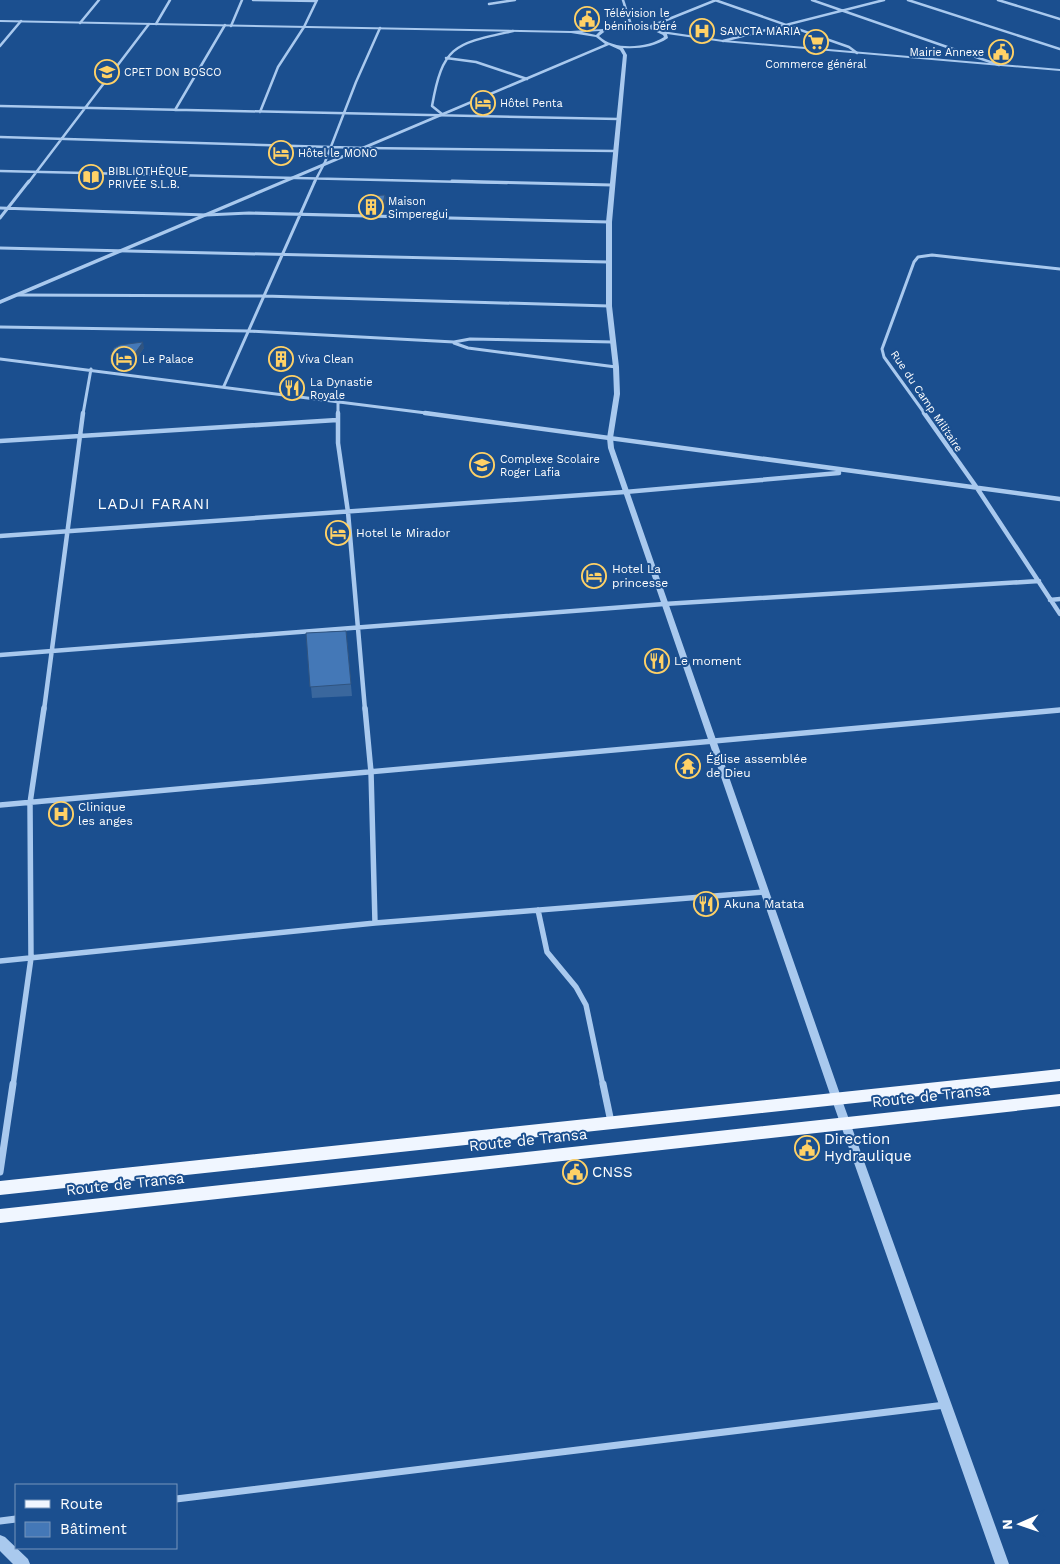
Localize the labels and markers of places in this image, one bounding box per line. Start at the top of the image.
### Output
public building icon: Télévision le béninois béré [574,6,600,32]
place label: Télévision le béninois béré [604,7,677,33]
hospital icon: SANCTA MARIA [689,18,715,44]
place label: SANCTA MARIA [720,25,801,38]
supermarket icon: Commerce général [803,29,829,55]
public building icon: Mairie Annexe [988,39,1014,65]
place label: Mairie Annexe [909,46,984,59]
place label: Commerce général [765,58,867,71]
school or university icon: CPET DON BOSCO [94,59,120,85]
place label: CPET DON BOSCO [124,66,222,79]
hotel icon: Hôtel Penta [470,90,496,116]
place label: Hôtel Penta [500,97,563,110]
hotel icon: Hôtel le MONO [268,140,294,166]
place label: Hôtel le MONO [298,147,378,160]
library icon: BIBLIOTHÈQUE PRIVÉE S.L.B. [78,164,104,190]
place label: BIBLIOTHÈQUE PRIVÉE S.L.B. [108,164,188,191]
building icon: Maison Simperegui [358,194,384,220]
place label: Maison Simperegui [388,195,448,221]
hotel icon: Le Palace [111,346,137,372]
building icon: Viva Clean [268,346,294,372]
place label: Le Palace [142,353,194,366]
place label: Viva Clean [298,353,354,366]
restaurant icon: La Dynastie Royale [279,375,305,401]
place label: La Dynastie Royale [310,376,373,402]
school or university icon: Complexe Scolaire Roger Lafia [469,452,495,478]
place label: Complexe Scolaire Roger Lafia [500,453,600,479]
hotel icon: Hotel le Mirador [325,520,351,546]
place label: Hotel le Mirador [356,526,450,540]
place label: Hotel La princesse [612,562,668,590]
hotel icon: Hotel La princesse [581,563,607,589]
restaurant icon: Le moment [644,648,670,674]
place label: Le moment [674,654,741,668]
place label: Église assemblée de Dieu [706,752,807,780]
temple icon: Église assemblée de Dieu [675,753,701,779]
place label: Clinique les anges [78,800,133,828]
hospital icon: Clinique les anges [48,801,74,827]
restaurant icon: Akuna Matata [693,891,719,917]
place label: Akuna Matata [724,897,805,911]
place label: Direction Hydraulique [824,1130,912,1165]
public building icon: Direction Hydraulique [794,1135,820,1161]
public building icon: CNSS [562,1159,588,1185]
place label: CNSS [592,1163,633,1181]

